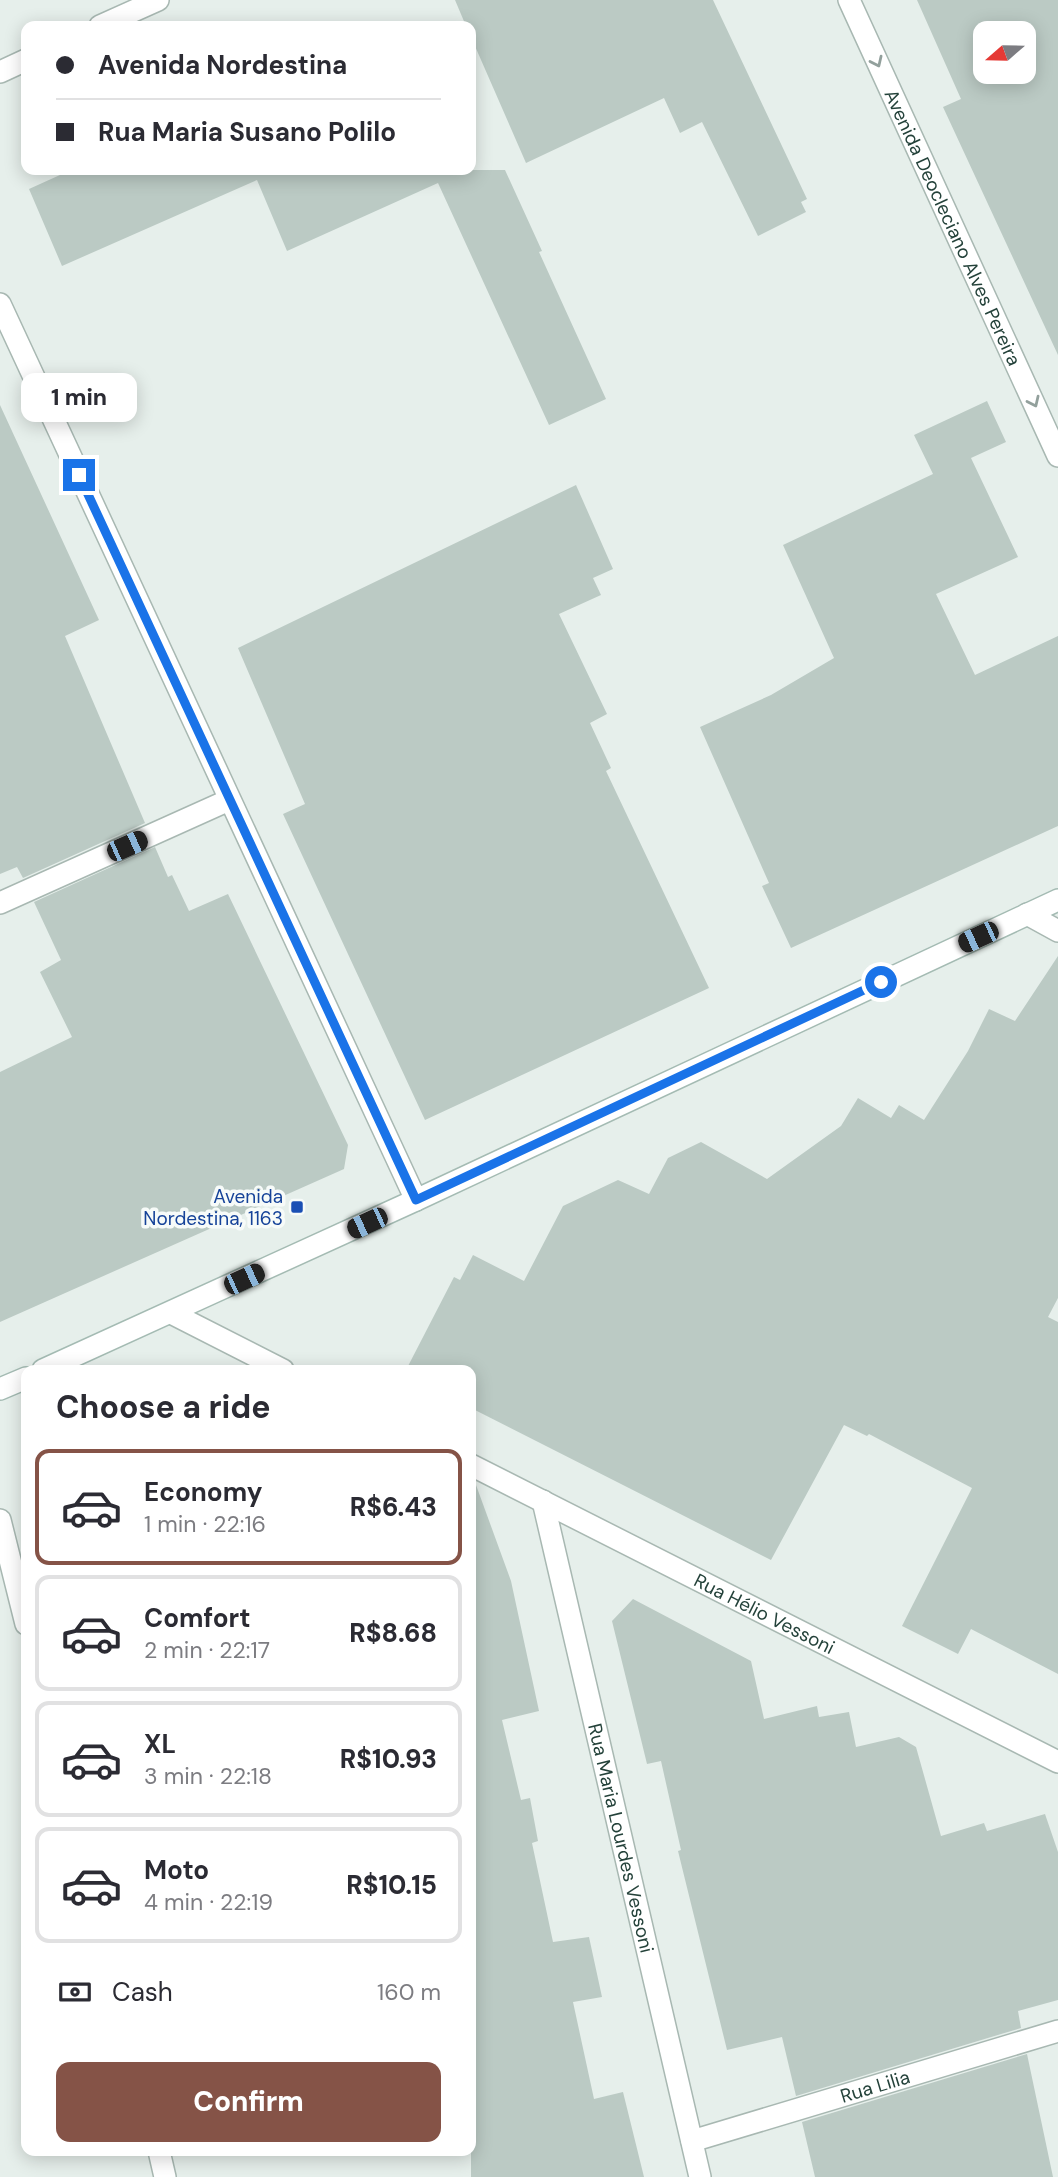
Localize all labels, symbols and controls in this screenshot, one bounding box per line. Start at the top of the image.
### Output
north arrow [973,21,1036,84]
map controls [973,21,1036,84]
text: Avenida Nordestina [98,48,347,82]
one-way arrow [869,55,883,67]
street label: Avenida Deocleciano Alves Pereira [879,85,1027,370]
text: Rua Maria Susano Polilo [98,115,396,149]
callout: 1 min [21,374,137,422]
text: 1 min [51,382,107,412]
one-way arrow [1025,395,1039,408]
route end [63,459,95,491]
car [104,828,151,864]
car [955,919,1002,955]
route start [865,966,897,998]
place label: Avenida Nordestina, 1163 [143,1184,283,1231]
marker: Avenida Nordestina, 1163 [289,1199,305,1215]
car [344,1205,391,1241]
car [221,1261,268,1297]
text: Choose a ride [56,1386,271,1428]
text: Economy [144,1475,262,1509]
icon: car [60,1476,123,1539]
text: R$6.43 [350,1490,437,1524]
text: 1 min · 22:16 [144,1509,266,1539]
street label: Rua Hélio Vessoni [690,1568,839,1660]
text: Comfort [144,1601,250,1635]
icon: car [60,1602,123,1665]
text: R$8.68 [349,1616,437,1650]
text: 2 min · 22:17 [144,1635,270,1665]
street label: Rua Maria Lourdes Vessoni [582,1721,660,1955]
text: XL [144,1727,176,1761]
icon: car [60,1728,123,1791]
text: R$10.93 [340,1742,437,1776]
text: 3 min · 22:18 [144,1761,272,1791]
text: Moto [144,1853,209,1887]
icon: car [60,1854,123,1917]
text: R$10.15 [346,1868,437,1902]
text: 4 min · 22:19 [144,1887,273,1917]
icon: cash [56,1973,94,2011]
text: Cash [112,1975,173,2009]
text: 160 m [377,1977,441,2007]
button: Confirm [56,2062,441,2142]
street label: Rua Lilia [837,2064,913,2109]

